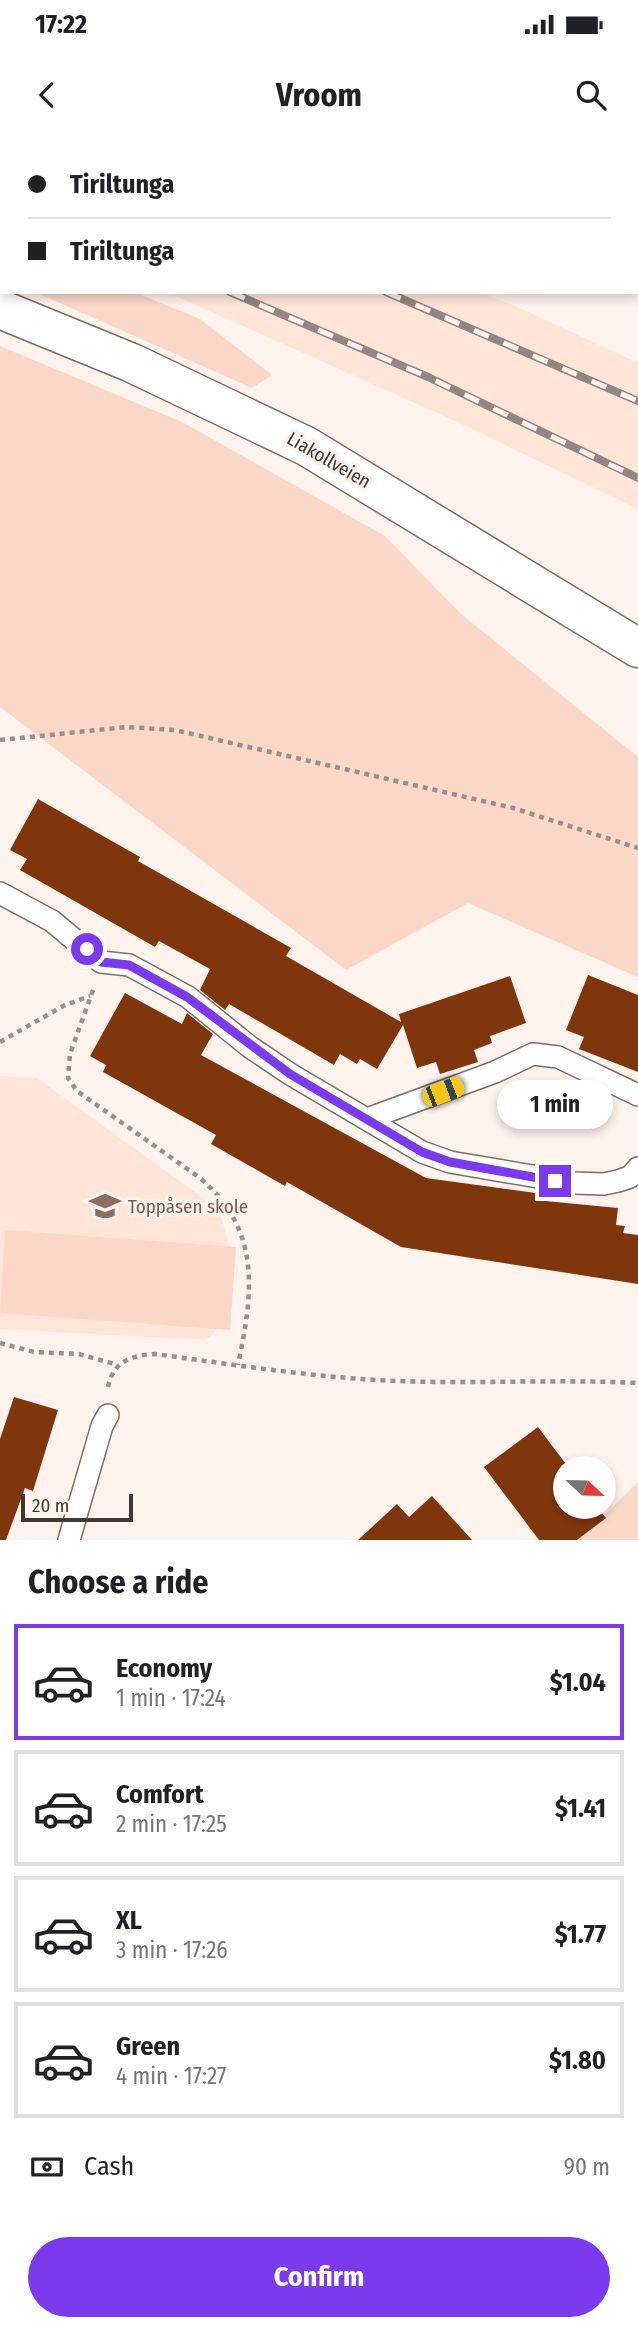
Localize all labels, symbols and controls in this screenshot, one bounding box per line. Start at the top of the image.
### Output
text: 17:22 [35,9,87,40]
icon: back [28,76,66,114]
text: Vroom [276,76,362,114]
icon: search [572,76,610,114]
text: Tiriltunga [70,169,174,200]
text: Tiriltunga [70,236,174,267]
street label: Liakollveien [283,427,375,493]
route start [71,933,103,965]
car [420,1075,467,1109]
callout: 1 min [497,1080,613,1128]
text: 1 min [530,1090,580,1118]
route end [539,1165,571,1197]
school or university icon: Toppåsen skole [88,1189,122,1223]
place label: Toppåsen skole [128,1195,248,1218]
north arrow [553,1456,616,1519]
map controls [553,1456,616,1519]
scale bar [21,1491,133,1523]
text: 20 m [32,1494,69,1517]
text: Choose a ride [28,1563,209,1601]
icon: car [32,1651,95,1714]
text: Economy [116,1653,212,1684]
text: $1.04 [550,1667,606,1698]
text: 1 min · 17:24 [116,1684,226,1712]
icon: car [32,1777,95,1840]
text: Comfort [116,1779,204,1810]
text: $1.41 [555,1793,606,1824]
text: 2 min · 17:25 [116,1810,227,1838]
icon: car [32,1903,95,1966]
text: XL [116,1905,142,1936]
text: $1.77 [555,1919,606,1950]
text: 3 min · 17:26 [116,1936,228,1964]
icon: car [32,2029,95,2092]
text: Green [116,2031,180,2062]
text: $1.80 [549,2045,606,2076]
text: 4 min · 17:27 [116,2062,226,2090]
icon: cash [28,2148,66,2186]
text: Cash [84,2151,134,2182]
text: 90 m [564,2153,610,2181]
button: Confirm [28,2237,610,2317]

